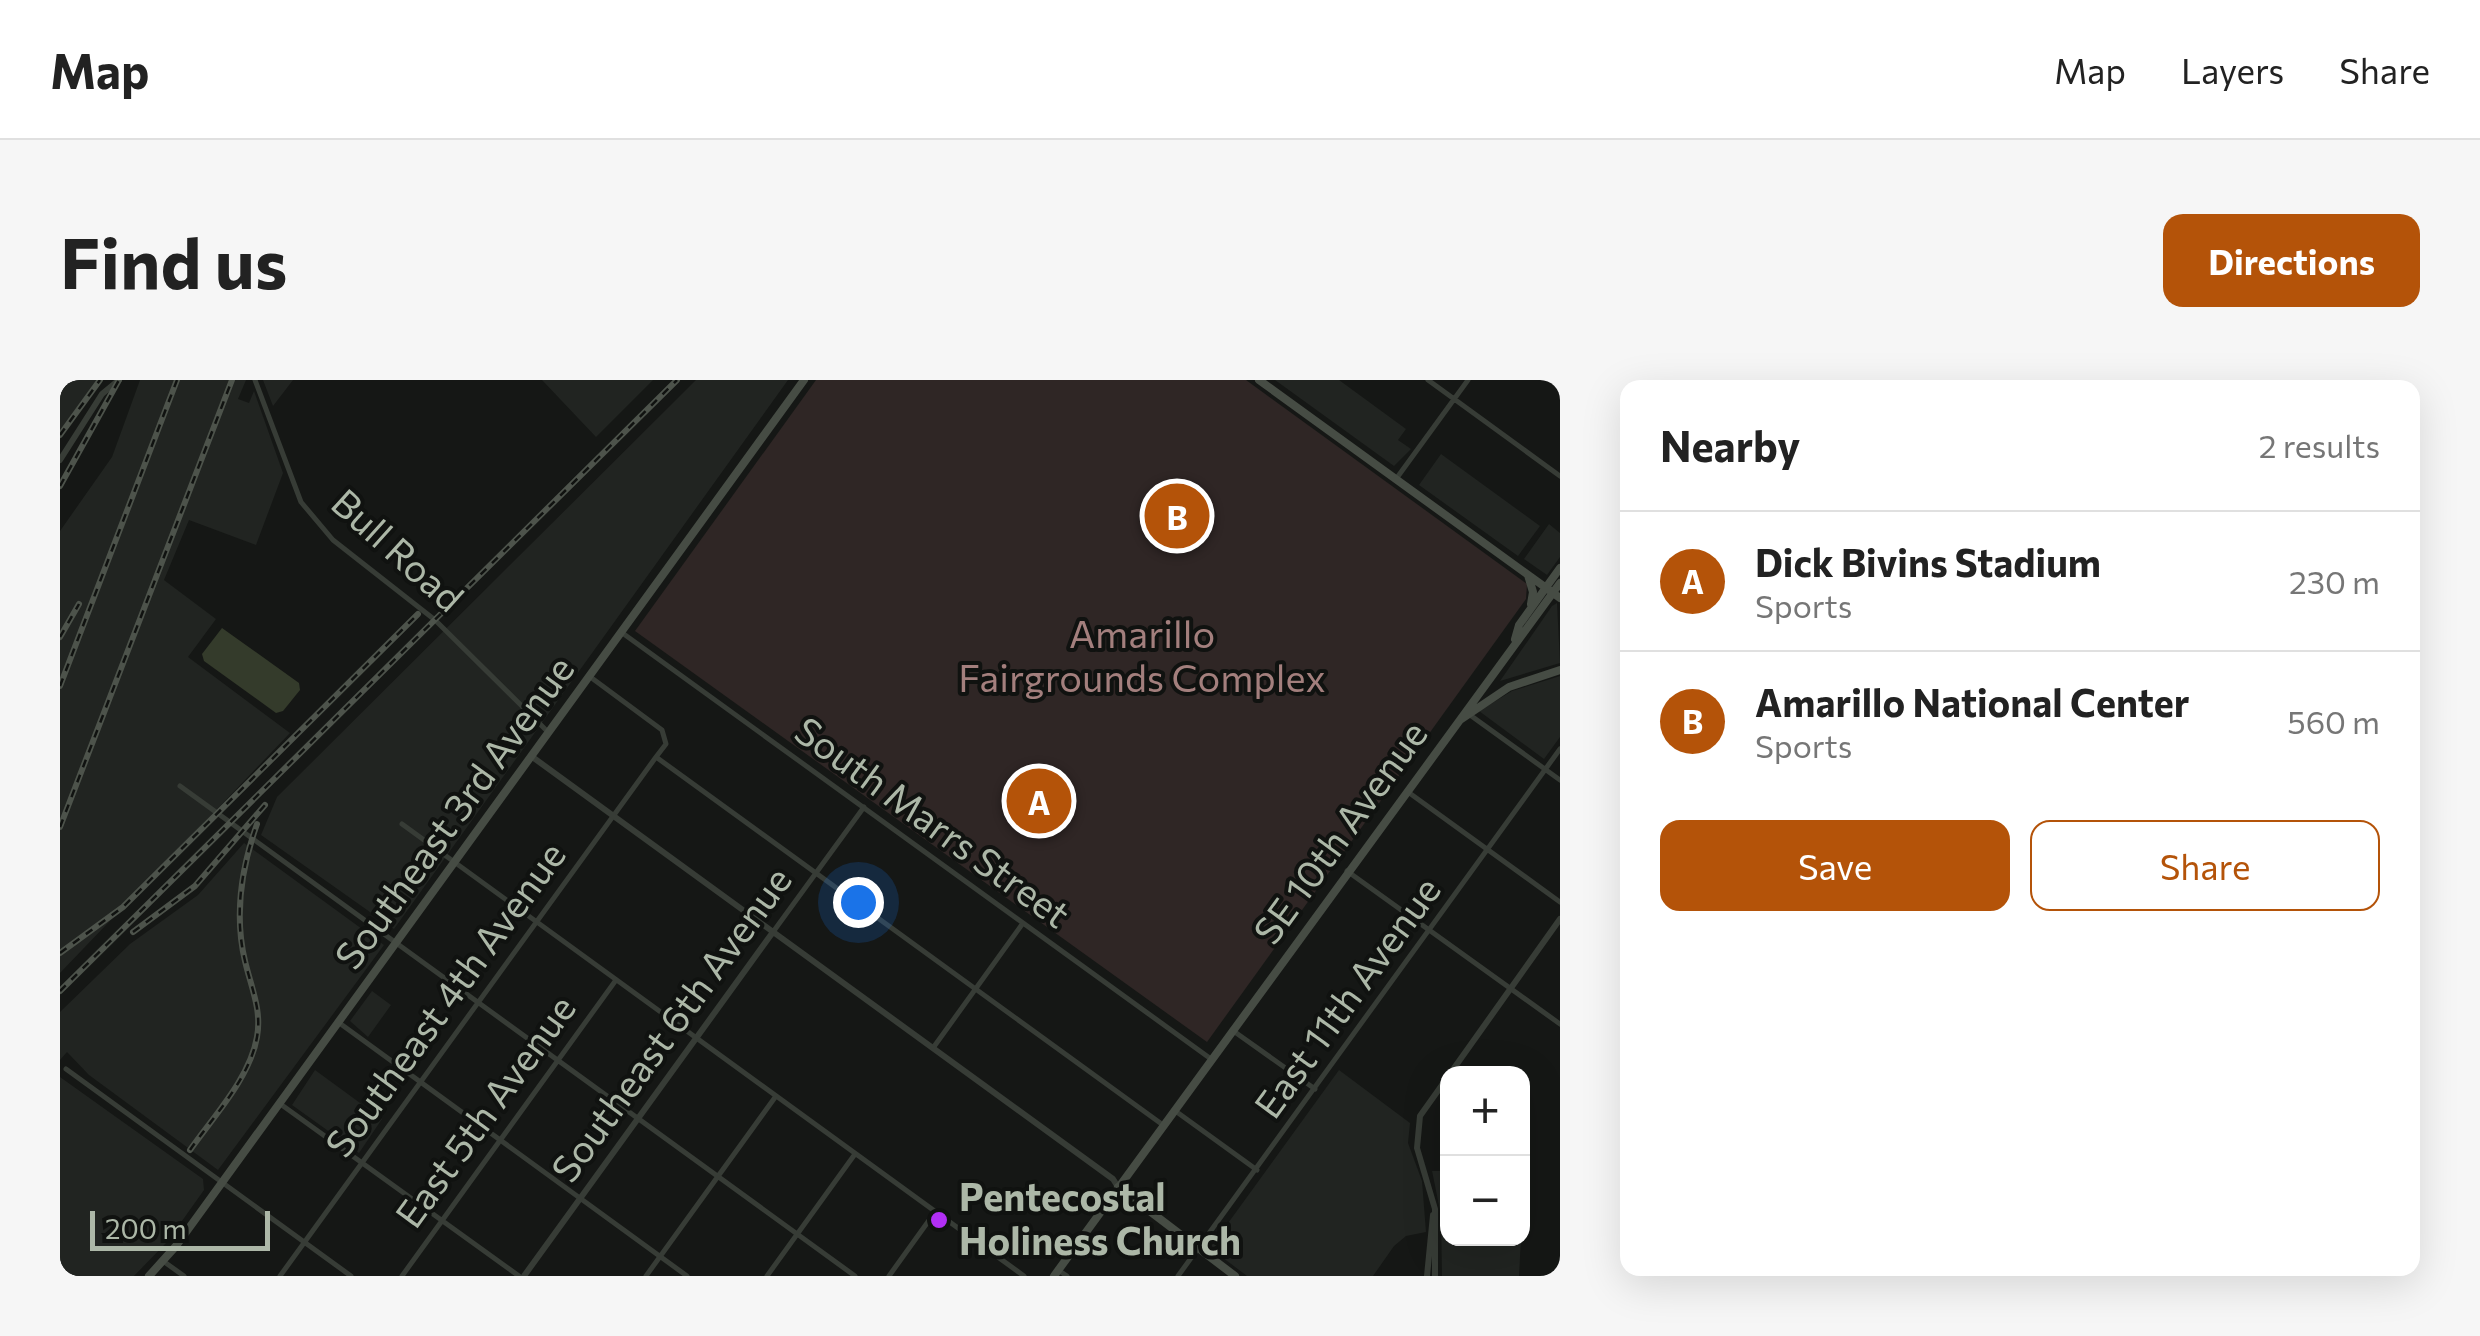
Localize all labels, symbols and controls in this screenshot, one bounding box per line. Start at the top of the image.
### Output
text: Map [50,40,149,99]
text: Map [2054,48,2126,91]
text: Layers [2181,48,2284,91]
text: Share [2339,48,2430,91]
button: Directions [2163,214,2420,307]
text: Find us [60,218,287,303]
text: Nearby [1660,419,1800,471]
text: 2 results [2259,425,2380,465]
street label: Bull Road [323,478,474,620]
pin: B [1144,478,1210,554]
text: Dick Bivins Stadium [1755,538,2101,585]
text: A [1681,561,1704,601]
text: 230 m [2289,561,2380,601]
text: Sports [1755,585,1852,625]
park label: Amarillo Fairgrounds Complex [958,609,1326,700]
street label: Southeast 3rd Avenue [324,646,582,977]
text: Amarillo National Center [1755,678,2189,725]
text: B [1682,701,1703,741]
text: 560 m [2287,701,2380,741]
street label: South Marrs Street [787,705,1080,937]
street label: SE 10th Avenue [1242,711,1436,952]
text: Sports [1755,725,1852,765]
pin: A [1006,764,1072,838]
button: Save [1660,820,2010,911]
button: Share [2030,820,2380,911]
street label: Southeast 4th Avenue [314,832,574,1165]
street label: Southeast 6th Avenue [540,857,800,1190]
street label: East 11th Avenue [1243,867,1449,1126]
your location [833,877,884,928]
street label: East 5th Avenue [384,985,584,1236]
map controls [1440,1066,1530,1246]
button: + [1440,1066,1530,1156]
button: − [1440,1156,1530,1246]
place label: Pentecostal Holiness Church [959,1172,1241,1263]
scale bar [90,1206,270,1250]
marker: Pentecostal Holiness Church [928,1209,950,1231]
text: 200 m [105,1211,187,1245]

